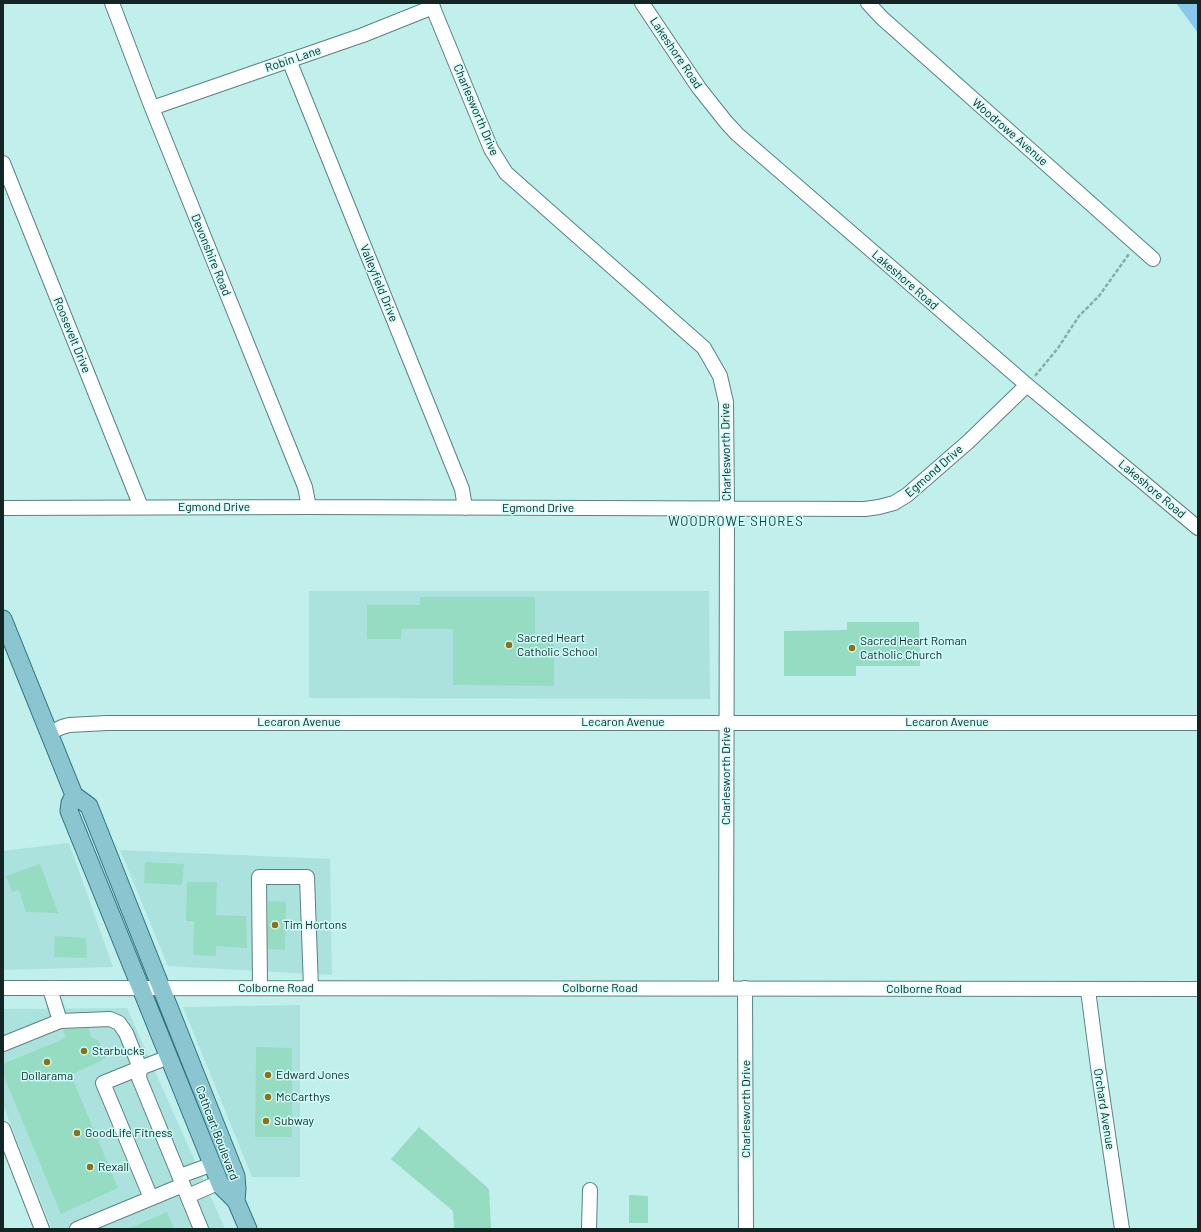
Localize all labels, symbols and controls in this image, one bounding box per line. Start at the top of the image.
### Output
street label: Lakeshore Road [647,14,705,92]
street label: Robin Lane [263,43,323,75]
street label: Charlesworth Drive [450,62,502,158]
street label: Woodrowe Avenue [969,95,1051,169]
street label: Devonshire Road [188,212,234,298]
street label: Valleyfield Drive [357,242,401,324]
street label: Lakeshore Road [869,247,941,313]
street label: Roosevelt Drive [50,295,94,375]
street label: Charlesworth Drive [718,403,734,501]
street label: Egmond Drive [902,442,966,500]
street label: Lakeshore Road [1115,457,1189,521]
street label: Egmond Drive [178,500,250,514]
street label: Egmond Drive [502,501,574,515]
district label: WOODROWE SHORES [668,514,804,530]
place label: Sacred Heart Catholic School [517,631,598,659]
place label: Sacred Heart Roman Catholic Church [860,634,967,662]
marker: Sacred Heart Catholic School [504,640,514,650]
marker: Sacred Heart Roman Catholic Church [847,643,857,653]
street label: Lecaron Avenue [257,715,341,729]
street label: Lecaron Avenue [581,715,665,729]
street label: Lecaron Avenue [905,715,989,729]
street label: Charlesworth Drive [719,727,733,825]
place label: Tim Hortons [283,918,347,932]
marker: Tim Hortons [270,920,280,930]
street label: Colborne Road [238,981,314,995]
street label: Colborne Road [562,981,638,995]
street label: Colborne Road [886,982,962,996]
place label: Starbucks [92,1044,145,1058]
marker: Starbucks [79,1046,89,1056]
marker: Dollarama [42,1057,52,1067]
street label: Charlesworth Drive [739,1060,753,1158]
street label: Orchard Avenue [1090,1067,1118,1151]
place label: Edward Jones [276,1068,350,1082]
place label: Dollarama [21,1069,73,1083]
marker: Edward Jones [263,1070,273,1080]
street label: Cathcart Boulevard [192,1084,242,1182]
place label: McCarthys [276,1090,330,1104]
marker: McCarthys [263,1092,273,1102]
place label: Subway [274,1114,314,1128]
marker: Subway [261,1116,271,1126]
place label: GoodLife Fitness [85,1126,173,1140]
marker: GoodLife Fitness [72,1128,82,1138]
place label: Rexall [98,1160,129,1174]
marker: Rexall [85,1162,95,1172]

